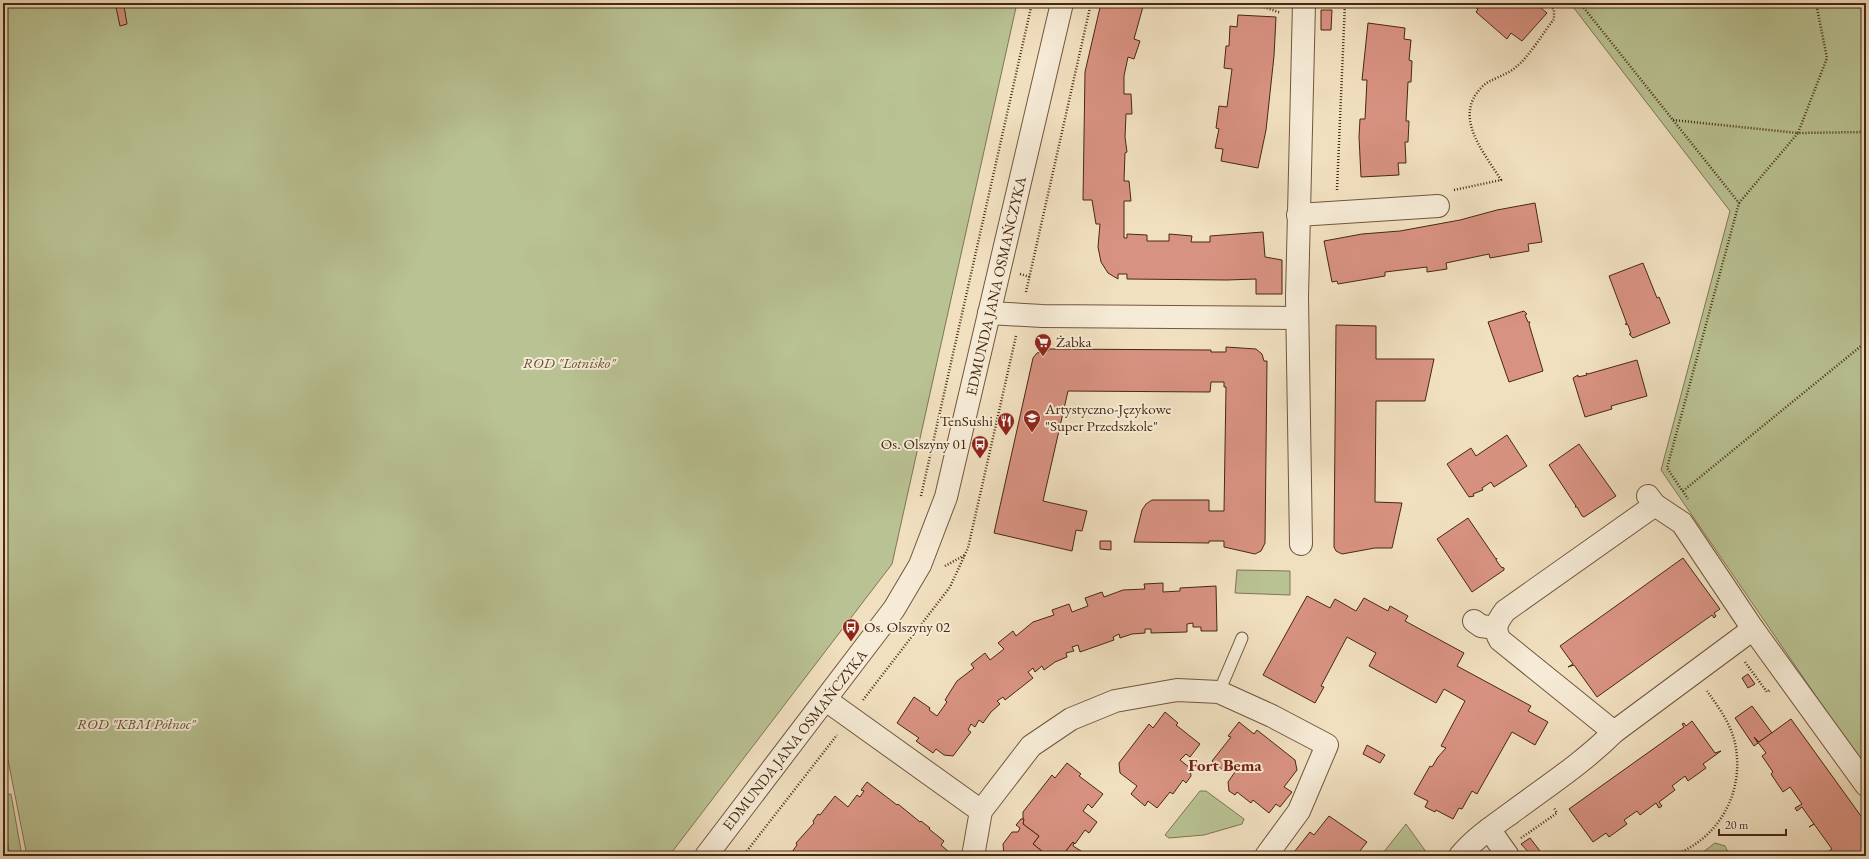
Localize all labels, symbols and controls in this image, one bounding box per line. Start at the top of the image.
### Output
street label: EDMUNDA JANA OSMAŃCZYKA [961,174,1030,397]
supermarket icon: Żabka [1033,332,1053,357]
place label: Żabka [1056,332,1092,351]
park label: ROD "Lotnisko" [523,353,617,372]
place label: Artystyczno-Językowe "Super Przedszkole" [1044,399,1171,435]
school or university icon: Artystyczno-Językowe "Super Przedszkole" [1022,408,1042,433]
place label: TenSushi [940,411,993,430]
restaurant icon: TenSushi [996,411,1016,436]
place label: Os. Olszyny 01 [881,434,967,453]
bus stop icon: Os. Olszyny 01 [970,434,990,459]
bus stop icon: Os. Olszyny 02 [841,617,861,642]
place label: Os. Olszyny 02 [864,617,951,636]
street label: EDMUNDA JANA OSMAŃCZYKA [718,645,872,834]
park label: ROD "KBM Północ" [77,714,197,733]
district label: Fort Bema [1188,754,1262,776]
scale bar [1719,811,1786,837]
text: 20 m [1725,817,1749,833]

